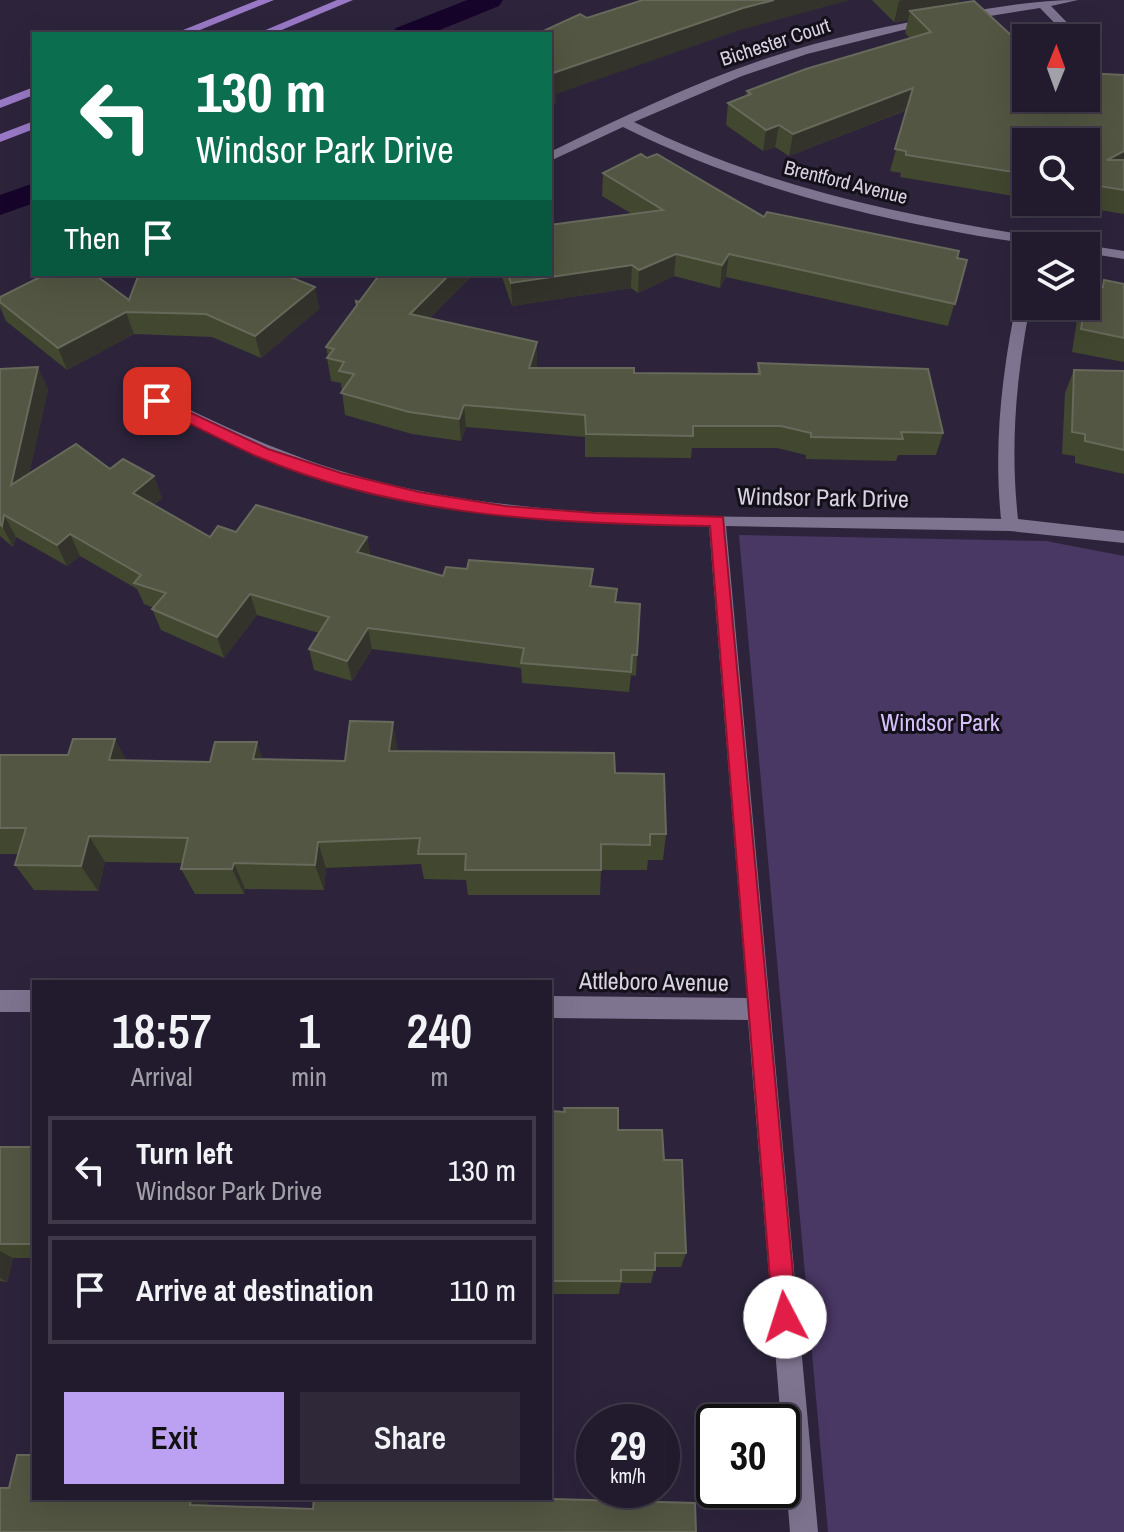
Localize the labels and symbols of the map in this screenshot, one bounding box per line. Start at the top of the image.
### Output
street label: Bichester Court [716,11,834,72]
north arrow [1012,24,1100,112]
street label: Brentford Avenue [781,153,911,210]
pin [123,367,191,435]
street label: Windsor Park Drive [737,480,909,514]
park label: Windsor Park [880,706,1000,738]
street label: Attleboro Avenue [578,964,729,998]
position arrow [743,1275,827,1359]
speed limit sign: 30 [696,1404,800,1508]

